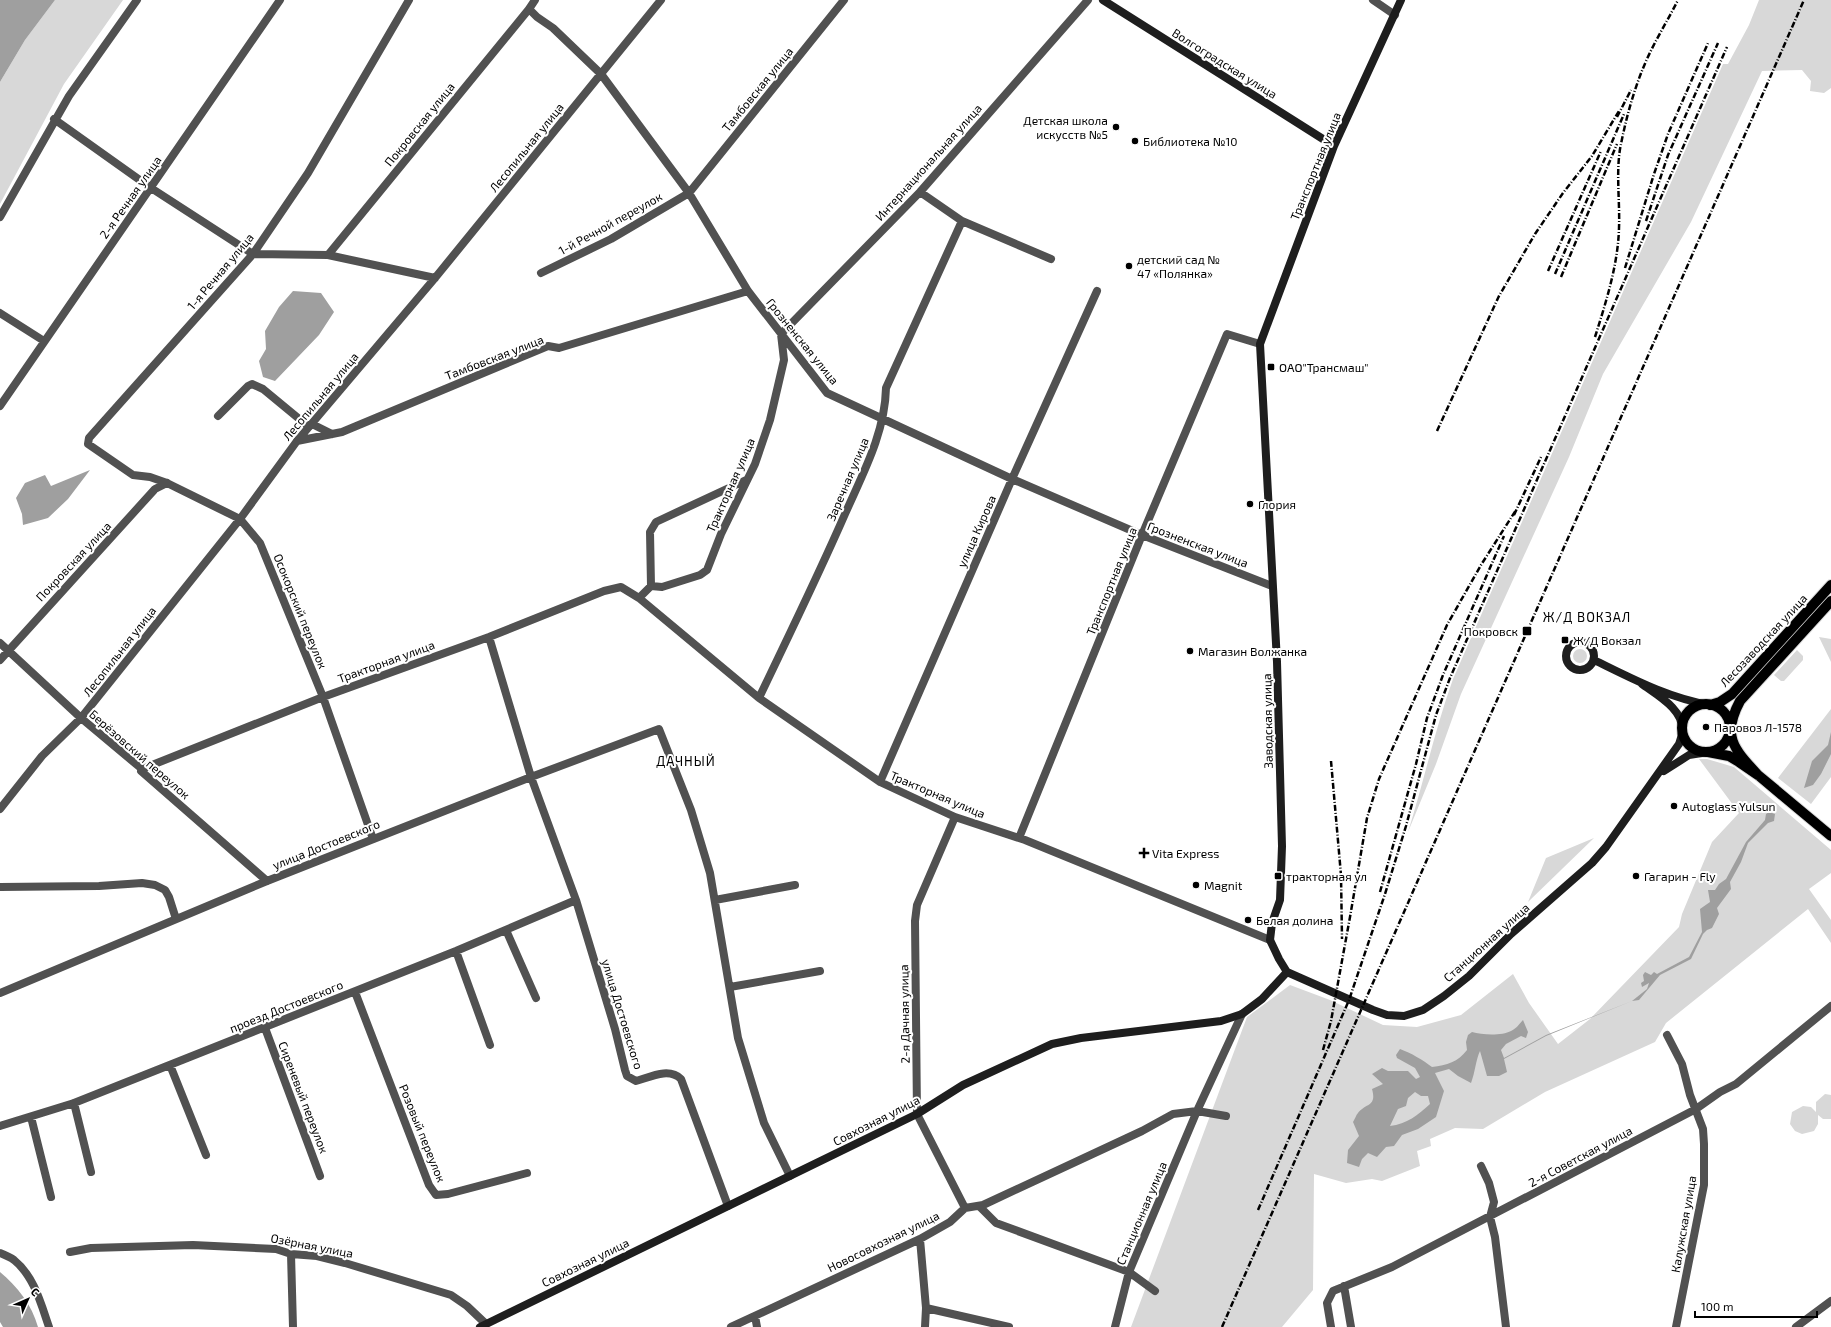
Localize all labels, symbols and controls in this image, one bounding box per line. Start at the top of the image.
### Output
street label: Волгоградская улица [1169,25,1280,102]
street label: Тамбовская улица [719,44,796,135]
street label: Покровская улица [381,79,458,169]
street label: Лесопильная улица [486,100,567,195]
street label: Интернациональная улица [872,101,985,224]
street label: Транспортная улица [1287,110,1344,222]
place label: Детская школа искусств №5 [1023,113,1108,142]
marker: Детская школа искусств №5 [1111,122,1121,132]
place label: Библиотека №10 [1143,134,1238,148]
marker: Библиотека №10 [1130,136,1140,146]
street label: 2-я Речная улица [96,153,165,242]
street label: 1-й Речной переулок [556,188,665,258]
street label: 1-я Речная улица [184,230,257,313]
place label: детский сад № 47 «Полянка» [1137,252,1220,280]
marker: детский сад № 47 «Полянка» [1124,261,1134,271]
street label: Грозненская улица [763,295,842,388]
street label: Тамбовская улица [443,332,546,383]
street label: Лесопильная улица [279,349,362,443]
place label: ОАО"Трансмаш" [1279,360,1368,374]
marker: ОАО"Трансмаш" [1266,362,1276,372]
street label: Заречная улица [823,435,872,523]
street label: Тракторная улица [703,436,758,535]
street label: улица Кирова [954,493,999,570]
place label: Глория [1258,497,1296,511]
marker: Глория [1245,499,1255,509]
street label: Покровская улица [33,518,114,604]
street label: Грозненская улица [1145,518,1250,571]
street label: Транспортная улица [1083,525,1140,637]
street label: Осокорский переулок [271,551,331,671]
street label: Лесозаводская улица [1716,591,1810,690]
street label: Лесопильная улица [80,603,159,699]
district label: Ж/Д ВОКЗАЛ [1543,609,1631,625]
place label: Покровск [1464,624,1519,638]
marker: Покровск [1521,625,1533,637]
place label: Ж/Д Вокзал [1573,633,1641,647]
marker: Ж/Д Вокзал [1560,635,1570,645]
street label: Тракторная улица [336,637,437,686]
place label: Магазин Волжанка [1198,644,1307,658]
marker: Магазин Волжанка [1185,646,1195,656]
street label: Заводская улица [1259,673,1276,769]
street label: Берёзовский переулок [86,707,194,803]
place label: Паровоз Л-1578 [1714,720,1802,734]
marker: Паровоз Л-1578 [1701,722,1711,732]
district label: ДАЧНЫЙ [656,753,716,769]
street label: Тракторная улица [888,768,988,821]
place label: Autoglass Yulsun [1682,799,1776,813]
marker: Autoglass Yulsun [1669,801,1679,811]
street label: улица Достоевского [270,816,382,873]
place label: Vita Express [1152,846,1219,860]
marker: Vita Express [1139,848,1149,858]
place label: тракторная ул [1286,869,1367,884]
place label: Гагарин - Fly [1644,869,1716,883]
marker: тракторная ул [1273,871,1283,881]
marker: Гагарин - Fly [1631,871,1641,881]
place label: Magnit [1204,878,1243,892]
marker: Magnit [1191,880,1201,890]
street label: Станционная улица [1440,900,1532,985]
place label: Белая долина [1256,913,1333,927]
marker: Белая долина [1243,915,1253,925]
street label: улица Достоевского [599,957,646,1071]
street label: 2-я Дачная улица [896,964,913,1064]
street label: проезд Достоевского [227,977,345,1035]
street label: Сиреневый переулок [275,1039,332,1156]
street label: Розовый переулок [396,1082,449,1185]
street label: Совхозная улица [830,1092,922,1149]
street label: 2-я Советская улица [1526,1123,1635,1190]
street label: Станционная улица [1113,1159,1170,1267]
street label: Калужская улица [1668,1175,1699,1274]
street label: Новосовхозная улица [825,1208,942,1275]
street label: Озёрная улица [269,1230,354,1261]
street label: Совхозная улица [539,1235,631,1290]
north arrow [8,1279,48,1319]
text: С [29,1285,43,1299]
scale bar [1695,1293,1817,1319]
text: 100 m [1701,1299,1733,1313]

